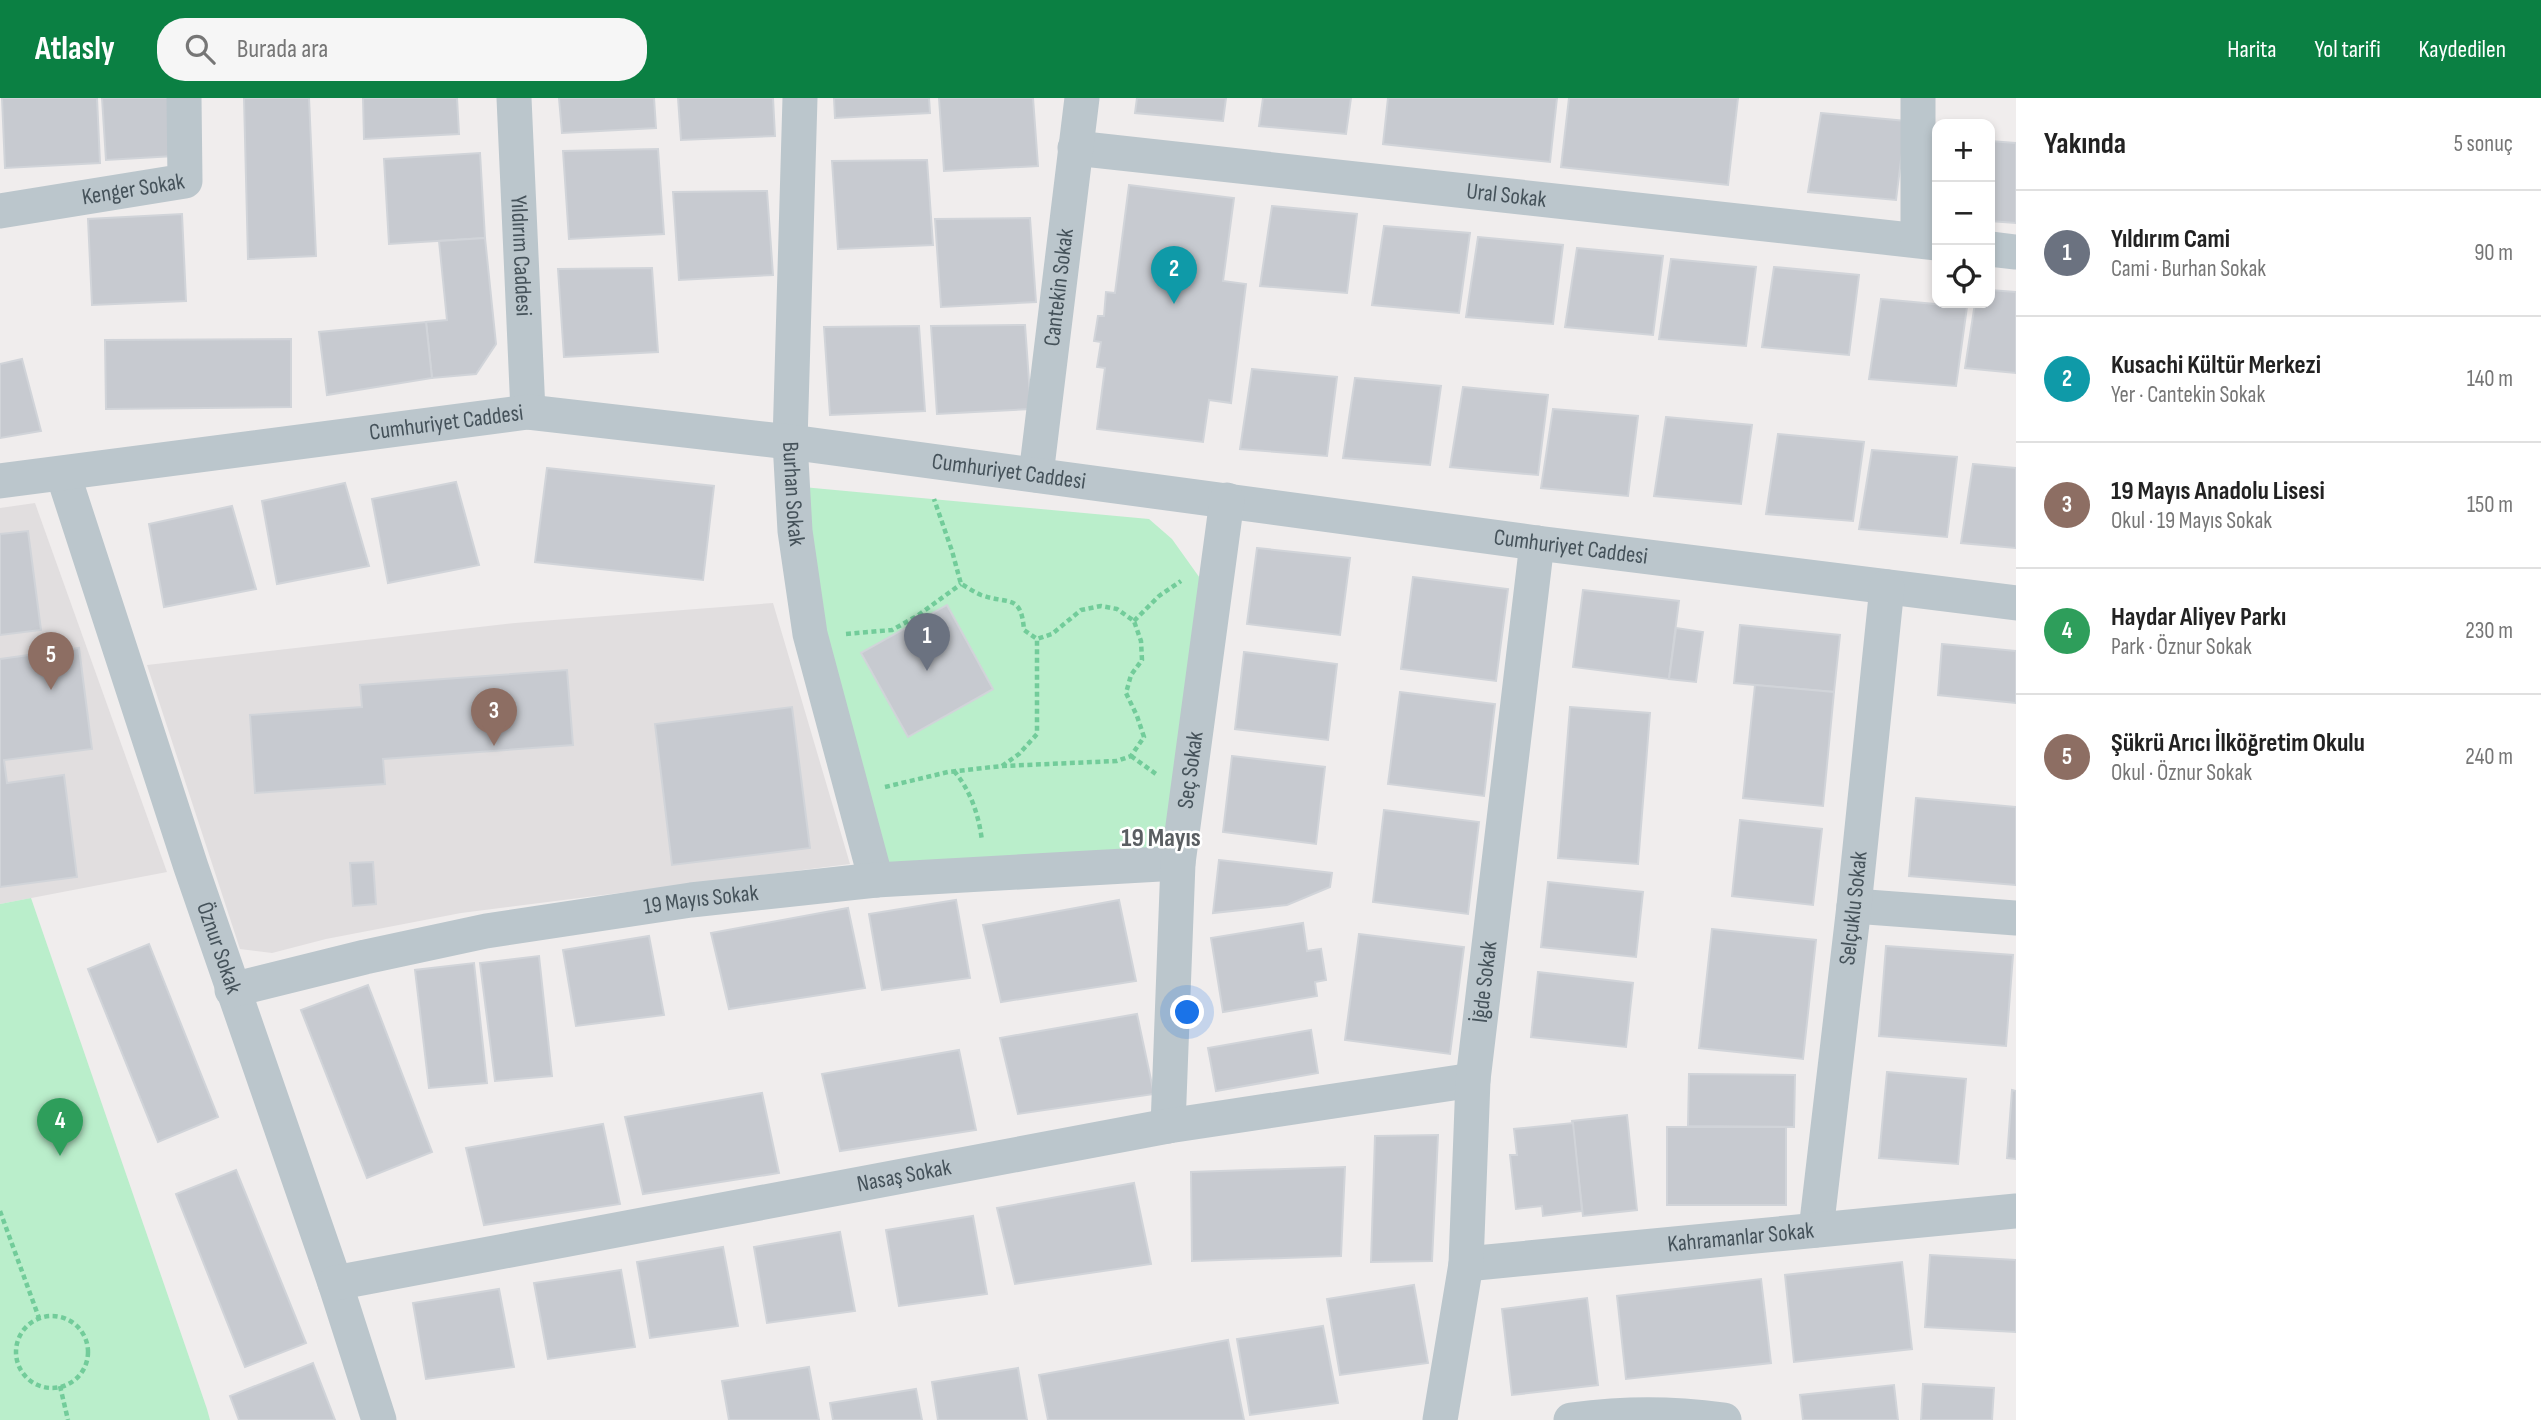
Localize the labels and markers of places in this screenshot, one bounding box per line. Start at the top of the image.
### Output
pin: 2 [1151,246,1197,304]
pin: 1 [904,613,950,671]
pin: 5 [28,632,74,690]
pin: 3 [471,688,517,746]
pin: 4 [37,1098,83,1156]

